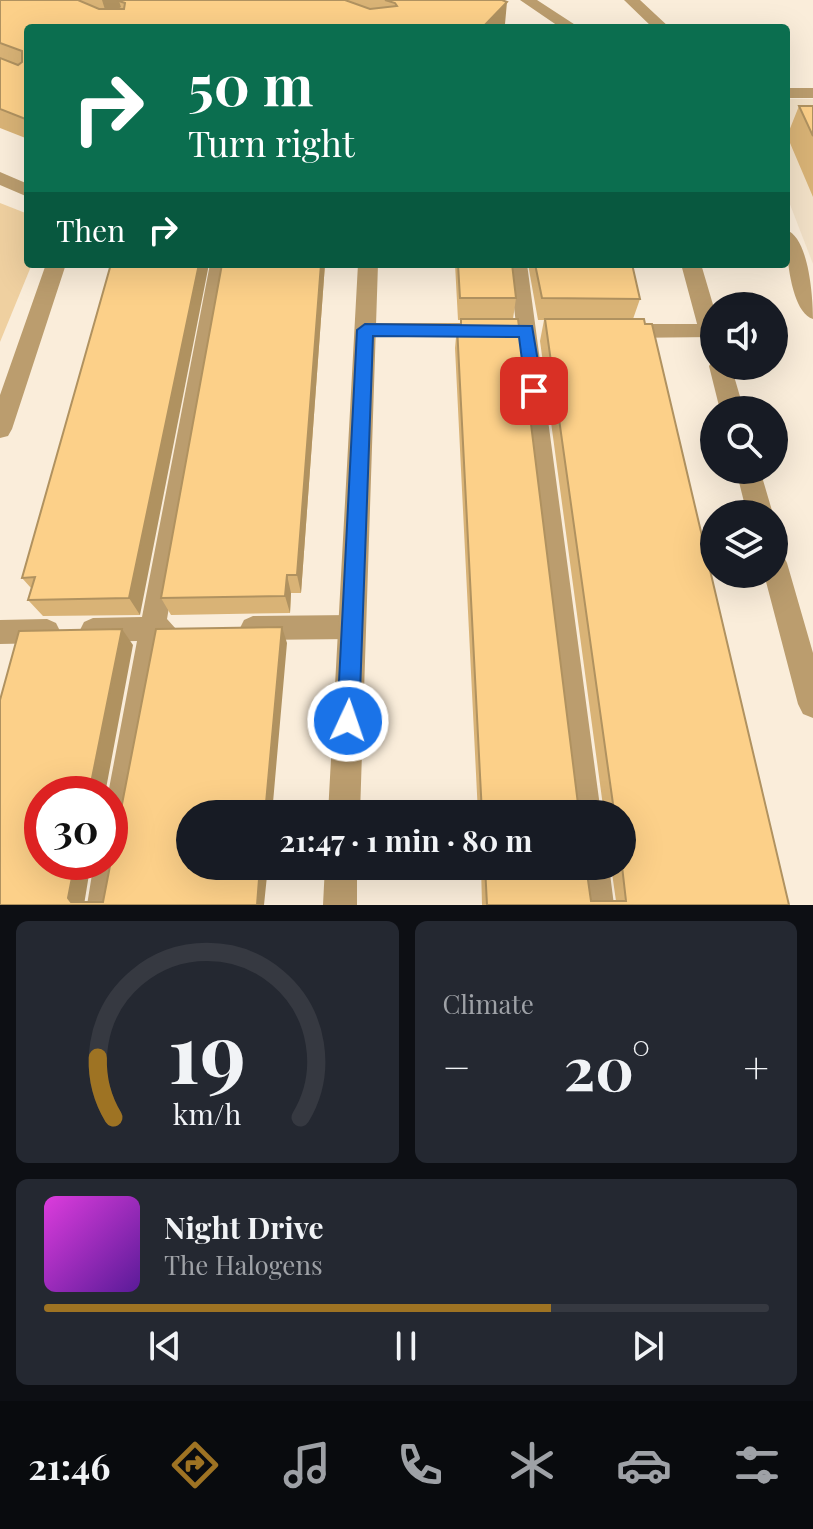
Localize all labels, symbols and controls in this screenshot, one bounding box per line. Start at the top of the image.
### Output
text: 50 m [188,46,314,121]
icon: right [56,56,160,160]
text: Turn right [188,118,355,166]
icon: right [141,208,185,252]
text: Then [56,210,125,250]
map controls [700,292,788,588]
button: sound [700,292,788,380]
pin [500,357,568,425]
icon: arrive [512,369,556,413]
button: search [700,396,788,484]
button: layers [700,500,788,588]
position arrow [306,679,390,763]
speed limit sign: 30 [24,776,128,880]
text: 21:47 · 1 min · 80 m [280,820,532,860]
text: Climate [443,986,534,1021]
text: 19 [168,994,246,1105]
text: 20° [564,1026,650,1106]
text: − [443,1036,471,1095]
text: + [743,1036,769,1095]
text: km/h [173,1094,242,1132]
text: Night Drive [164,1207,324,1247]
text: The Halogens [164,1247,323,1282]
icon: previous [143,1324,187,1368]
icon: pause [384,1324,428,1368]
icon: next [626,1324,670,1368]
icon: directions [167,1437,223,1493]
icon: music [279,1437,335,1493]
icon: phone [392,1437,448,1493]
icon: climate [504,1437,560,1493]
icon: car [616,1437,672,1493]
icon: filters [729,1437,785,1493]
text: 21:46 [28,1441,110,1489]

